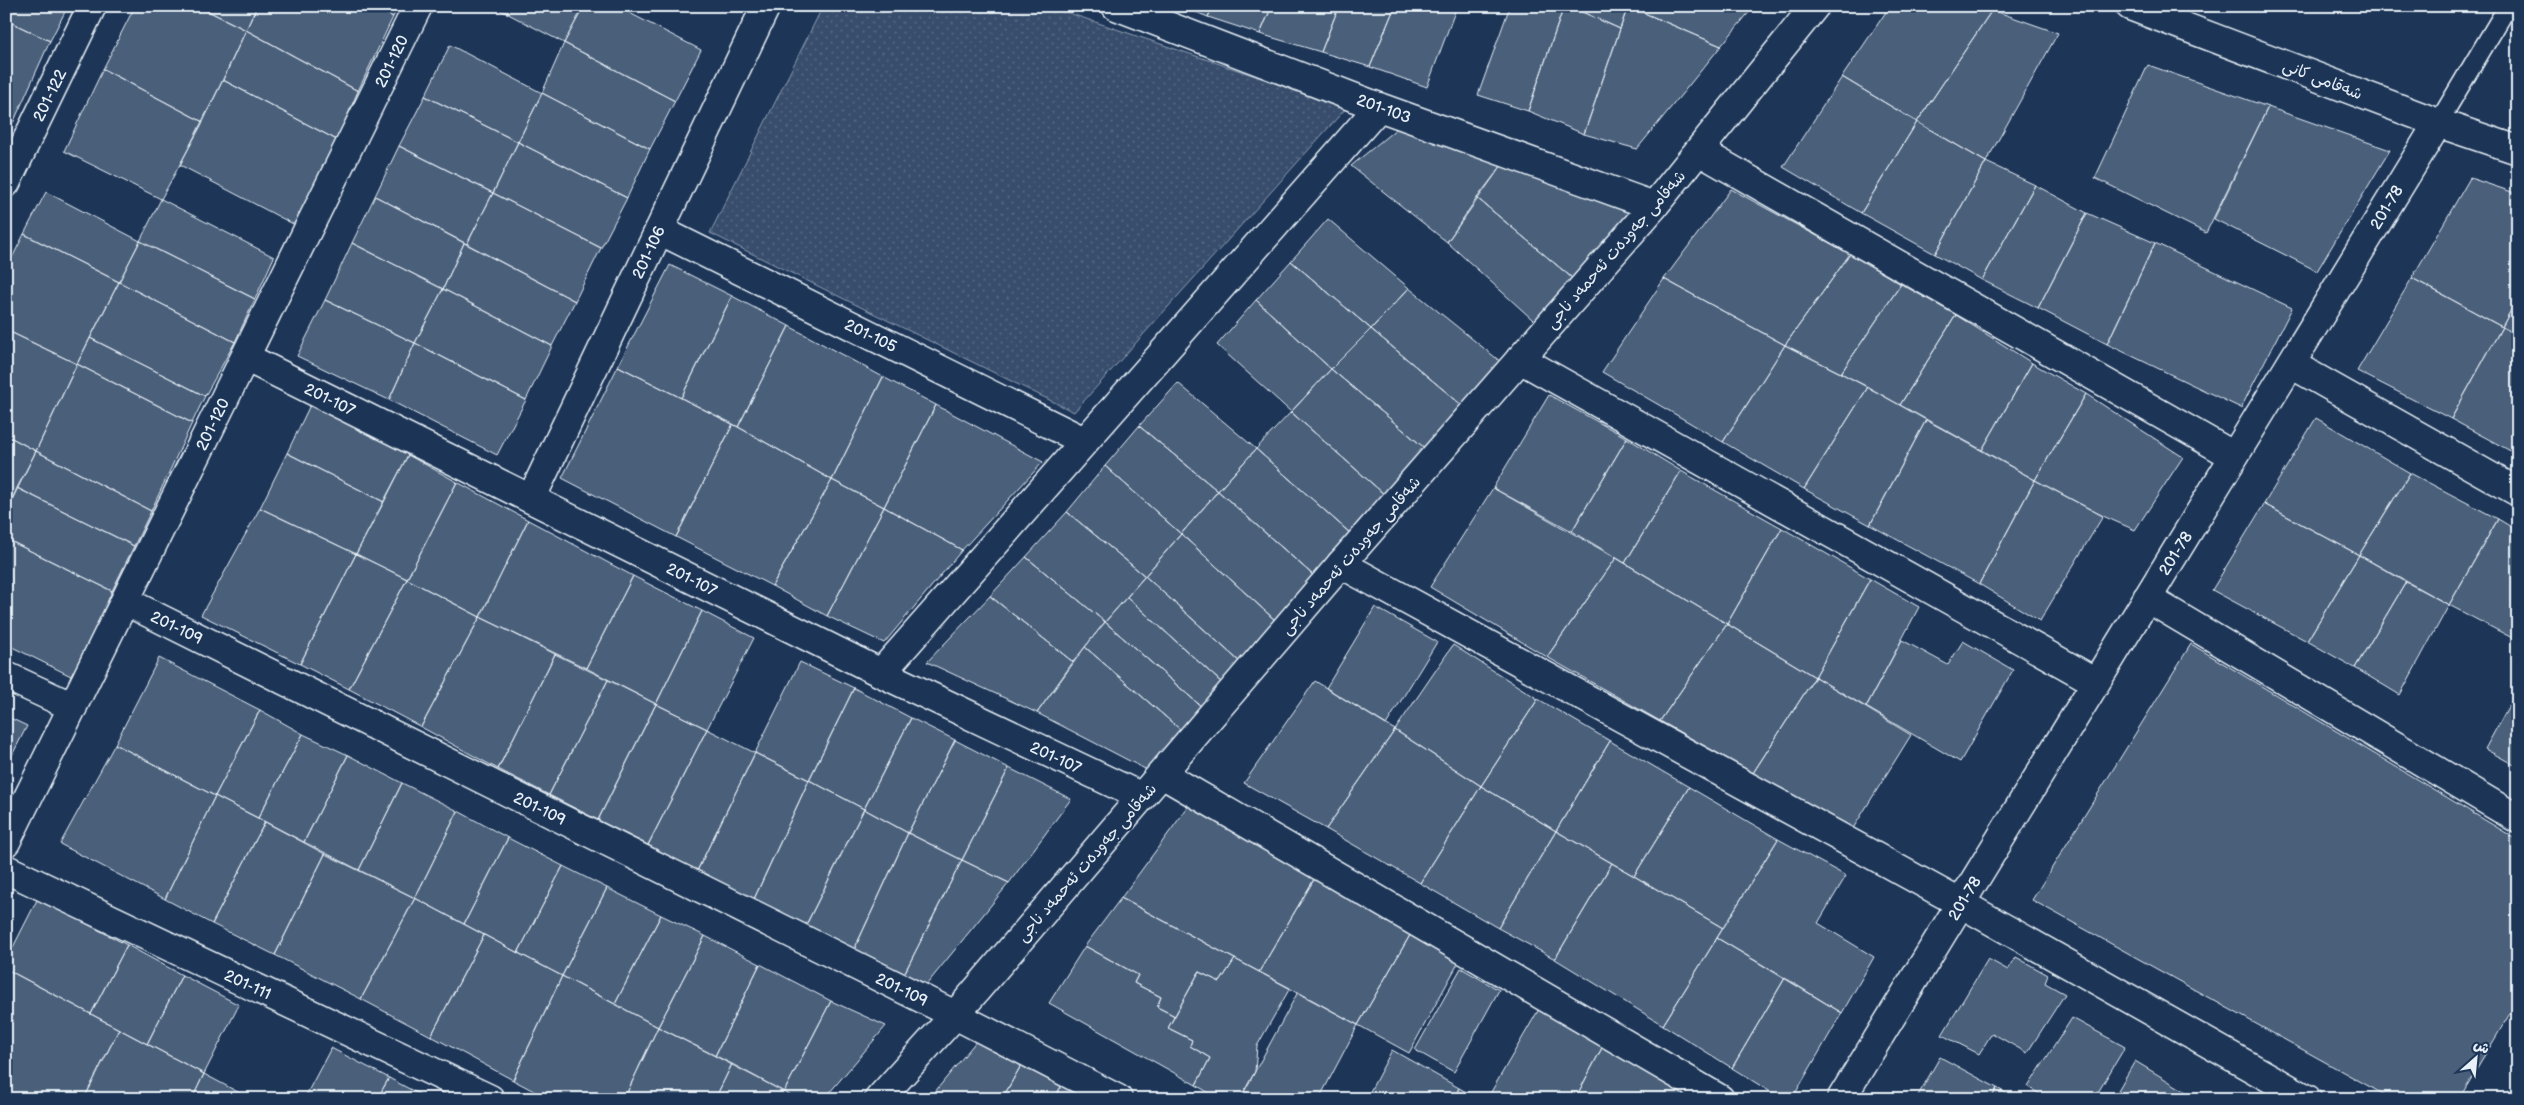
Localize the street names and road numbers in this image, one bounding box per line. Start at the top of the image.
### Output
street label: 201-120 [372,32,413,91]
street label: شەقامی کانی [2280,57,2365,104]
street label: 201-122 [30,66,71,125]
street label: 201-103 [1354,91,1413,128]
street label: شەقامی جەودەت ئەحمەد ناجی [1542,167,1690,333]
street label: 201-78 [2367,182,2408,233]
street label: 201-106 [629,223,670,282]
street label: 201-105 [841,316,900,357]
street label: 201-107 [301,380,358,421]
street label: 201-120 [193,395,234,454]
street label: شەقامی جەودەت ئەحمەد ناجی [1277,473,1425,639]
street label: 201-78 [2155,528,2197,579]
street label: 201-107 [663,560,720,601]
street label: 201-109 [147,608,206,649]
street label: 201-107 [1027,738,1084,779]
street label: شەقامی جەودەت ئەحمەد ناجی [1013,780,1161,946]
street label: 201-109 [510,789,569,830]
street label: 201-78 [1945,873,1986,924]
street label: 201-111 [221,966,274,1004]
street label: 201-109 [872,970,931,1011]

